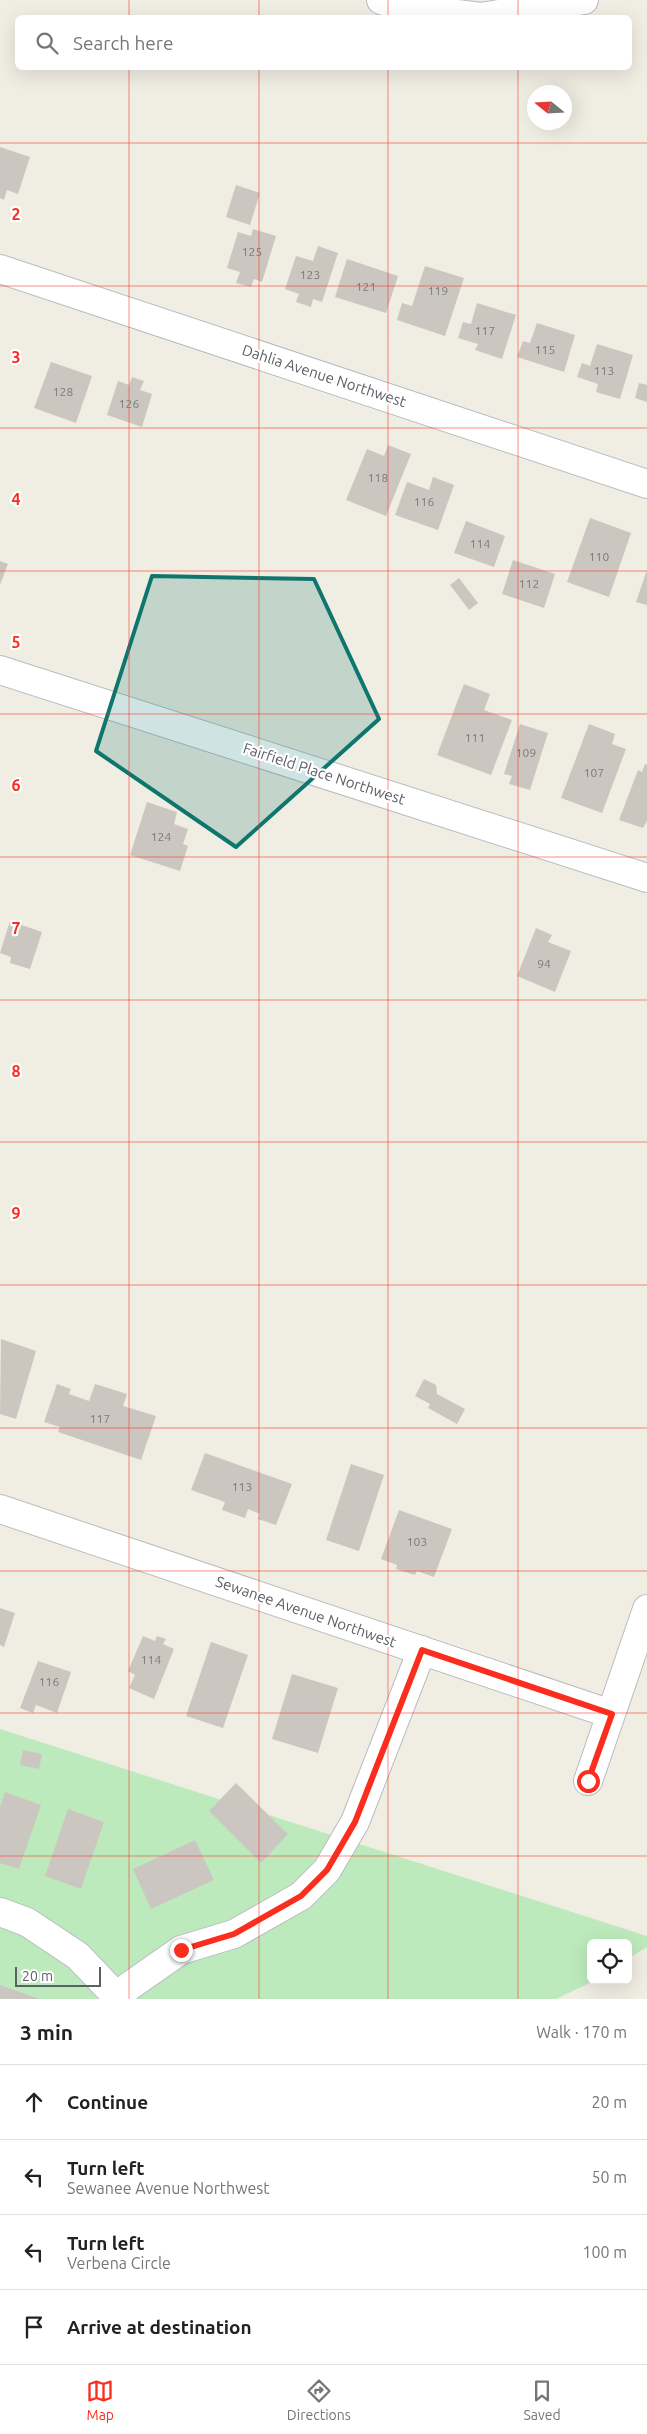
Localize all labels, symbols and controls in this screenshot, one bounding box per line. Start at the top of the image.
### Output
search box [15,15,632,70]
icon: search [33,29,61,57]
text: Search here [73,32,173,54]
north arrow [527,85,572,130]
text: 2 [11,205,21,223]
house number: 125 [242,245,262,258]
house number: 123 [300,268,320,281]
house number: 121 [356,280,376,293]
house number: 119 [428,284,448,297]
house number: 117 [475,324,495,337]
street label: Dahlia Avenue Northwest [240,341,408,410]
house number: 115 [535,343,555,356]
text: 3 [11,348,21,366]
house number: 113 [594,364,614,377]
house number: 128 [53,385,73,398]
house number: 126 [119,397,139,410]
house number: 118 [368,471,388,484]
text: 4 [11,490,21,508]
house number: 116 [414,495,434,508]
house number: 114 [470,537,490,550]
house number: 110 [589,550,609,563]
house number: 112 [519,577,539,590]
text: 5 [11,633,21,651]
house number: 111 [465,731,485,744]
street label: Fairfield Place Northwest [241,739,407,808]
house number: 109 [516,746,536,759]
house number: 107 [584,766,604,779]
text: 6 [11,776,21,794]
house number: 124 [151,830,171,843]
text: 7 [11,919,21,937]
house number: 94 [537,957,551,970]
text: 8 [11,1062,21,1080]
text: 9 [11,1204,21,1222]
house number: 117 [90,1412,110,1425]
house number: 113 [232,1480,252,1493]
house number: 103 [407,1535,427,1548]
street label: Sewanee Avenue Northwest [214,1573,399,1651]
house number: 114 [141,1653,161,1666]
house number: 116 [39,1675,59,1688]
route start [577,1770,600,1793]
route end [170,1939,193,1962]
map controls [587,1939,632,1984]
button: locate [587,1939,632,1984]
scale bar [15,1964,101,1987]
text: 20 m [22,1968,53,1984]
text: 3 min [20,2020,73,2044]
text: Walk · 170 m [536,2023,627,2041]
icon: ahead [20,2088,48,2116]
text: Continue [67,2091,148,2113]
text: 20 m [591,2093,627,2111]
text: Turn left [67,2157,145,2179]
icon: left [20,2163,48,2191]
text: 50 m [591,2168,627,2186]
text: Sewanee Avenue Northwest [67,2179,270,2197]
text: Turn left [67,2232,145,2254]
icon: left [20,2238,48,2266]
text: 100 m [582,2243,627,2261]
text: Verbena Circle [67,2254,171,2272]
icon: arrive [20,2313,48,2341]
text: Arrive at destination [67,2316,252,2338]
tab: Map [86,2377,114,2423]
tab: Directions [287,2377,351,2423]
tab: Saved [523,2377,561,2423]

